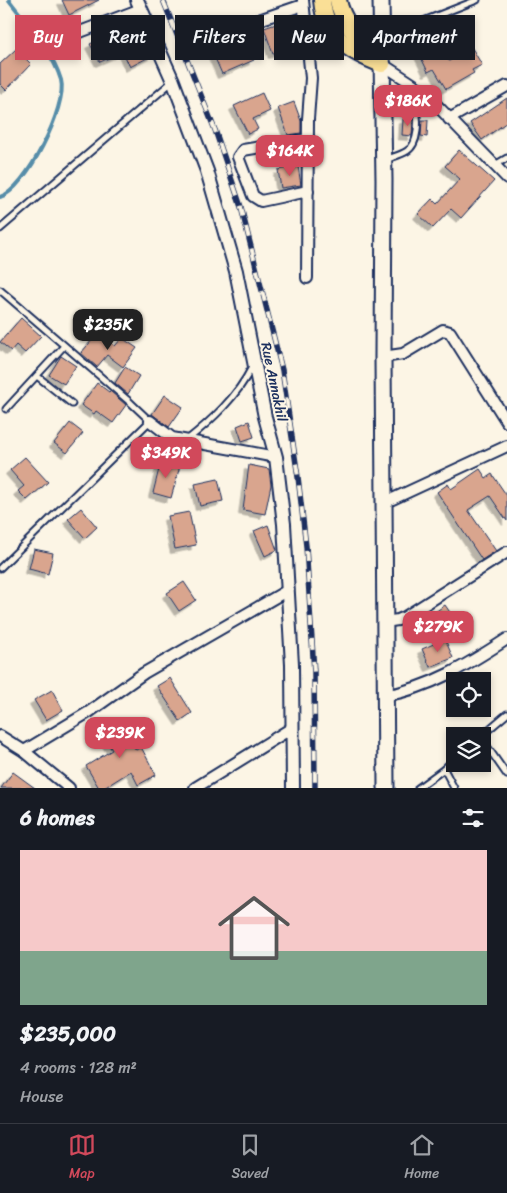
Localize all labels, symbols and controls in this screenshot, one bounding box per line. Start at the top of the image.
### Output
chip: Buy [15,15,81,60]
chip: Rent [91,15,165,60]
chip: Filters [175,15,264,60]
chip: New [274,15,344,60]
chip: Apartment [354,15,475,60]
pin: $186K [373,84,443,127]
text: $186K [385,86,431,115]
pin: $164K [255,134,325,177]
text: $164K [267,136,313,165]
pin: $235K [73,308,143,351]
text: $235K [84,310,132,339]
street label: Rue Annakhil [253,340,295,425]
pin: $349K [131,436,201,479]
text: $349K [141,438,191,467]
pin: $279K [403,610,473,653]
text: $279K [414,612,462,641]
map controls [446,672,491,772]
button: locate [446,672,491,717]
pin: $239K [85,716,155,759]
text: $239K [96,718,144,747]
button: layers [446,727,491,772]
text: 6 homes [20,799,95,837]
icon: filters [459,804,487,832]
icon: home [209,883,299,973]
text: $235,000 [20,1015,116,1053]
text: 4 rooms · 128 m² [20,1053,137,1082]
text: House [20,1082,63,1111]
tab: Map [68,1131,96,1186]
tab: Saved [232,1131,268,1186]
tab: Home [404,1131,439,1186]

